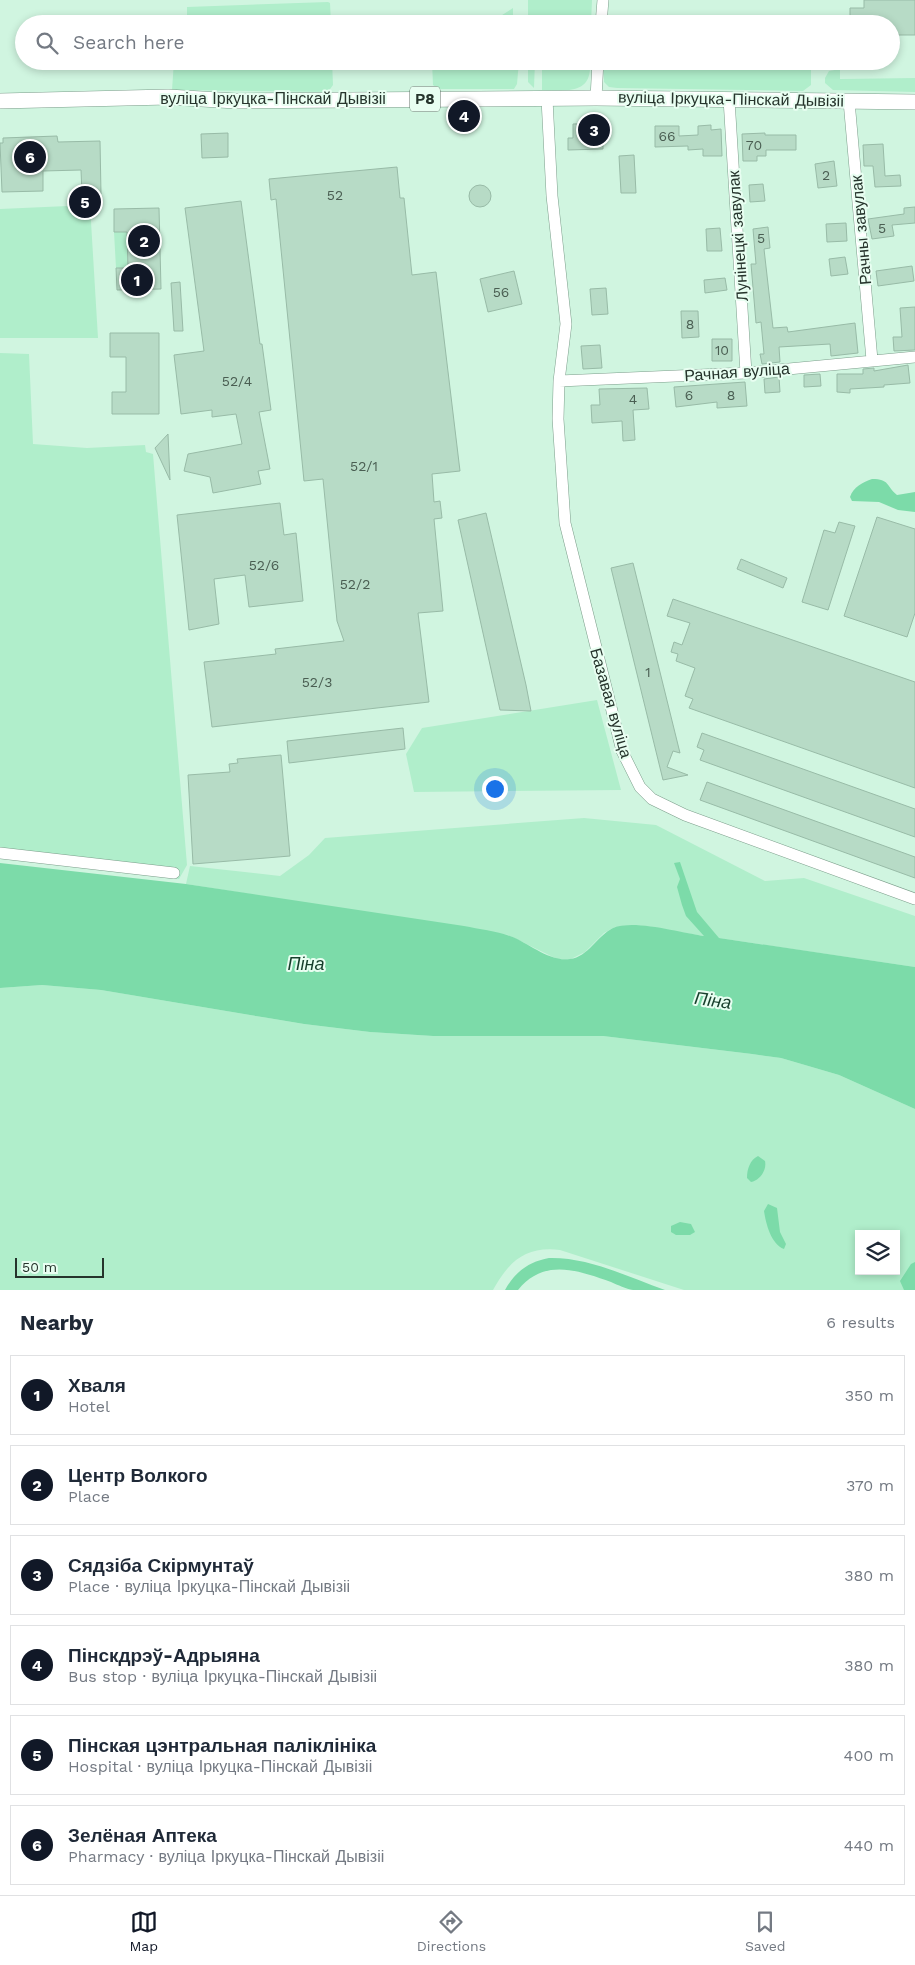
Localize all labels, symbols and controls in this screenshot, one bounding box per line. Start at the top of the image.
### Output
search box [15,15,900,70]
icon: search [33,29,61,57]
text: Search here [73,31,184,54]
road number: Р8 [410,86,440,112]
street label: вуліца Іркуцка-Пінскай Дывізіі [618,88,844,110]
street label: вуліца Іркуцка-Пінскай Дывізіі [160,89,386,108]
pin: 4 [448,97,480,135]
pin: 3 [578,111,610,149]
house number: 66 [658,128,676,144]
house number: 70 [746,137,762,153]
pin: 6 [14,138,46,176]
house number: 2 [822,167,830,183]
street label: Лунінецкі завулак [724,169,752,302]
street label: Рачны завулак [847,173,875,286]
pin: 5 [69,183,101,221]
house number: 52 [327,187,343,203]
house number: 5 [878,220,886,236]
pin: 2 [128,222,160,260]
house number: 5 [757,230,765,246]
pin: 1 [121,261,153,299]
house number: 56 [493,284,509,300]
house number: 8 [686,316,694,332]
house number: 10 [715,342,729,358]
street label: Рачная вуліца [684,359,790,385]
house number: 52/4 [222,373,252,389]
house number: 6 [685,387,693,403]
house number: 8 [727,387,735,403]
house number: 4 [629,391,637,407]
house number: 52/1 [350,458,378,474]
house number: 52/6 [249,557,279,573]
house number: 52/2 [340,576,370,592]
street label: Базавая вуліца [586,646,636,760]
house number: 1 [645,664,651,680]
house number: 52/3 [302,674,332,690]
your location [482,776,508,802]
water label: Піна [288,953,324,974]
water label: Піна [693,987,733,1013]
map controls [855,1230,900,1275]
button: layers [855,1230,900,1275]
scale bar [15,1255,104,1278]
text: 50 m [22,1259,57,1275]
text: Nearby [20,1310,93,1335]
text: 6 results [826,1313,895,1332]
text: Хваля [68,1374,126,1397]
text: 1 [34,1386,40,1405]
text: 350 m [845,1386,894,1405]
text: Hotel [68,1397,110,1416]
text: Центр Волкого [68,1464,208,1487]
text: 2 [32,1476,42,1495]
text: 370 m [846,1476,894,1495]
text: Place [68,1487,110,1506]
text: Сядзіба Скірмунтаў [68,1554,254,1577]
text: 3 [32,1566,42,1585]
text: 380 m [844,1566,894,1585]
text: Place · вуліца Іркуцка-Пінскай Дывізіі [68,1577,350,1596]
text: Пінскдрэў-Адрыяна [68,1644,260,1667]
text: 4 [32,1656,42,1675]
text: 380 m [844,1656,894,1675]
text: Bus stop · вуліца Іркуцка-Пінскай Дывізіі [68,1667,377,1686]
text: Пінская цэнтральная паліклініка [68,1734,376,1757]
text: 5 [32,1746,42,1765]
text: 400 m [844,1746,894,1765]
text: Hospital · вуліца Іркуцка-Пінскай Дывізіі [68,1757,372,1776]
text: Зелёная Аптека [68,1824,217,1847]
text: 6 [32,1836,42,1855]
text: 440 m [844,1836,894,1855]
text: Pharmacy · вуліца Іркуцка-Пінскай Дывізіі [68,1847,384,1866]
tab: Map [129,1908,158,1954]
tab: Directions [417,1908,486,1954]
tab: Saved [745,1908,786,1954]

